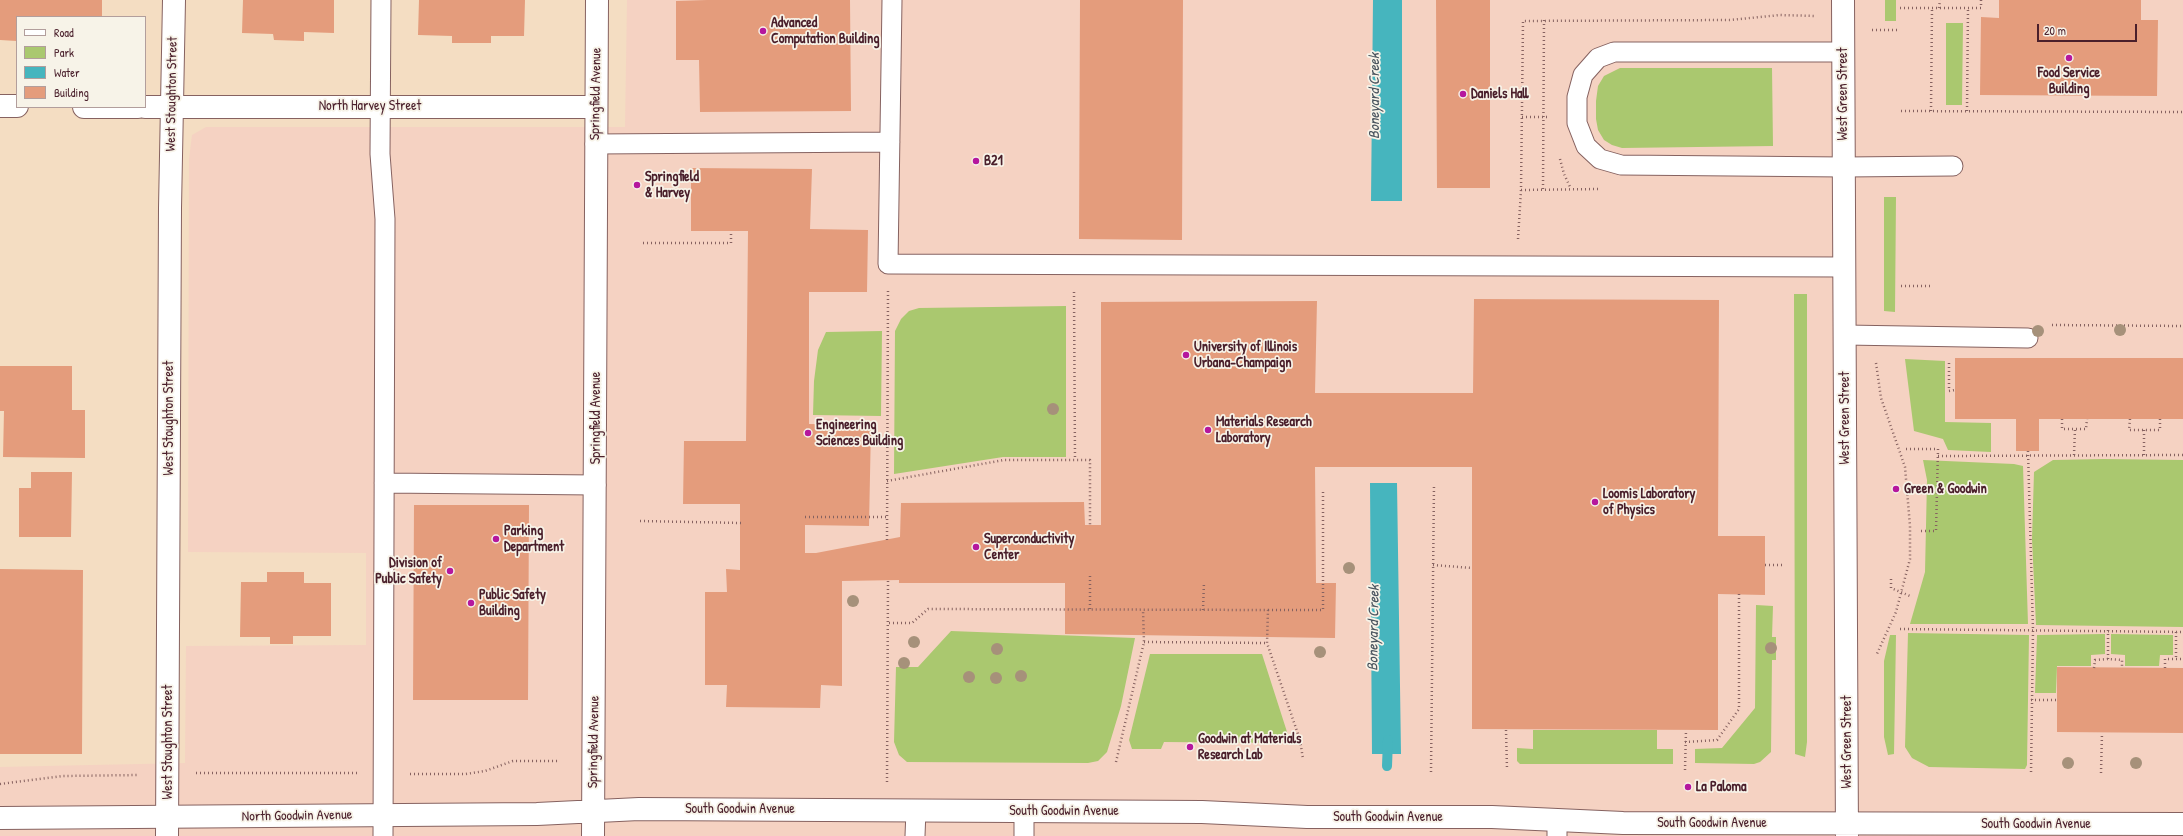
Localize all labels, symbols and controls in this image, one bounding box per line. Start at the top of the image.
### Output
place label: Advanced Computation Building [771,15,880,48]
legend [16,16,146,108]
scale bar [2039,16,2139,42]
text: 20 m [2044,22,2066,39]
text: Road [54,24,74,41]
marker: Advanced Computation Building [758,26,768,36]
street label: West Stoughton Street [163,36,181,152]
text: Park [54,44,74,61]
street label: West Green Street [1835,47,1851,141]
street label: Springfield Avenue [587,48,605,140]
water label: Boneyard Creek [1366,53,1384,139]
marker: Food Service Building [2064,53,2074,63]
text: Water [54,64,80,81]
place label: Food Service Building [2038,65,2100,98]
text: Building [54,84,89,101]
place label: Daniels Hall [1471,86,1529,102]
marker: Daniels Hall [1458,89,1468,99]
street label: North Harvey Street [319,98,421,114]
place label: B21 [984,153,1003,169]
marker: B21 [971,156,981,166]
place label: Springfield & Harvey [645,169,699,202]
marker: Springfield & Harvey [632,180,642,190]
place label: University of Illinois Urbana-Champaign [1194,339,1297,372]
marker: University of Illinois Urbana-Champaign [1181,350,1191,360]
street label: West Stoughton Street [161,361,177,475]
street label: West Green Street [1837,371,1853,465]
street label: Springfield Avenue [588,372,604,464]
place label: Materials Research Laboratory [1216,414,1312,446]
place label: Engineering Sciences Building [816,417,903,450]
marker: Materials Research Laboratory [1203,425,1213,435]
marker: Engineering Sciences Building [803,428,813,438]
place label: Green & Goodwin [1904,481,1987,497]
marker: Green & Goodwin [1891,484,1901,494]
place label: Loomis Laboratory of Physics [1603,486,1696,518]
marker: Loomis Laboratory of Physics [1590,497,1600,507]
place label: Parking Department [504,523,564,556]
place label: Superconductivity Center [984,531,1074,564]
marker: Parking Department [491,534,501,544]
marker: Superconductivity Center [971,542,981,552]
place label: Division of Public Safety [375,555,442,588]
marker: Division of Public Safety [445,566,455,576]
water label: Boneyard Creek [1364,585,1384,671]
place label: Public Safety Building [479,587,546,620]
marker: Public Safety Building [466,598,476,608]
street label: West Stoughton Street [160,685,176,799]
street label: West Green Street [1839,695,1855,789]
street label: Springfield Avenue [585,696,603,788]
place label: Goodwin at Materials Research Lab [1198,731,1301,764]
marker: Goodwin at Materials Research Lab [1185,742,1195,752]
place label: La Paloma [1696,779,1747,795]
marker: La Paloma [1683,782,1693,792]
street label: South Goodwin Avenue [685,801,795,817]
street label: South Goodwin Avenue [1009,803,1119,819]
street label: North Goodwin Avenue [242,807,352,825]
street label: South Goodwin Avenue [1333,809,1443,825]
street label: South Goodwin Avenue [1657,815,1767,831]
street label: South Goodwin Avenue [1981,816,2091,832]

